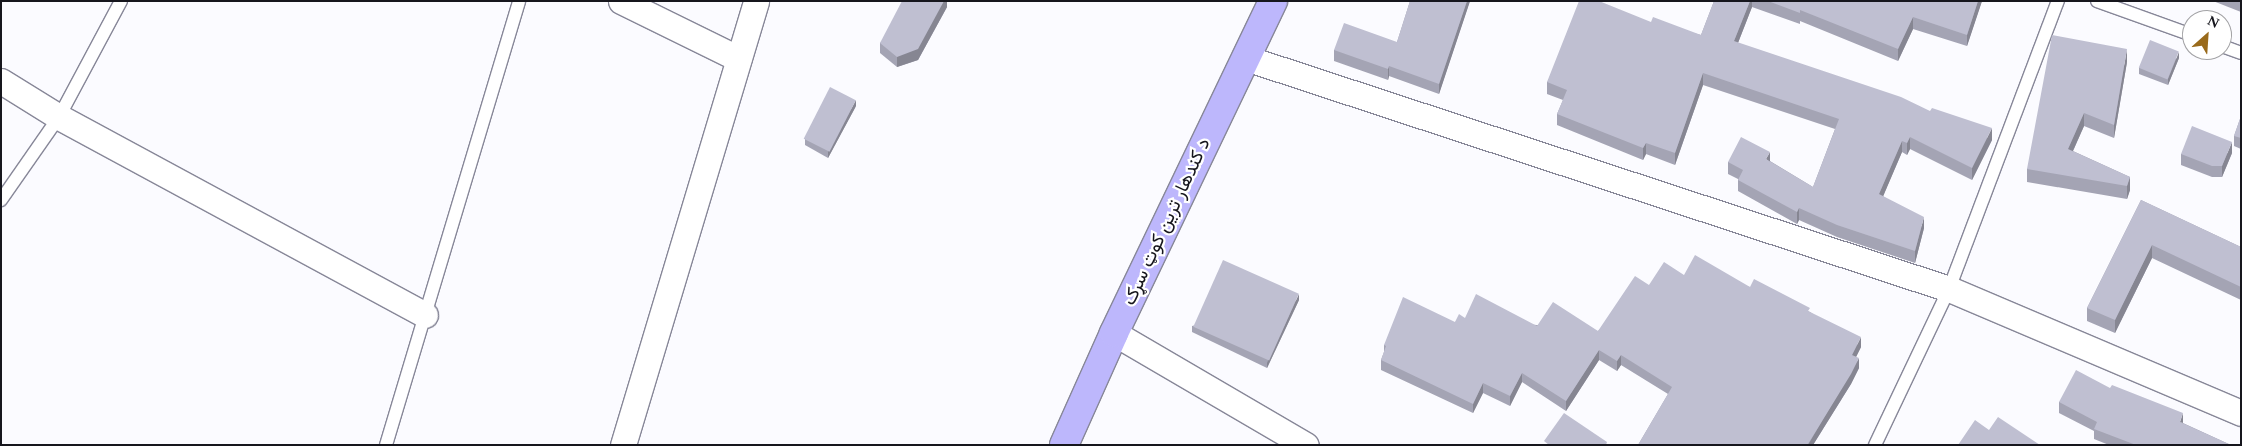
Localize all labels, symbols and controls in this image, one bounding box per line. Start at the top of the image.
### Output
north arrow [2182,10,2232,60]
text: N [2204,10,2223,34]
street label: د کندهار ترين کوټ سړک [1118,135,1216,309]

